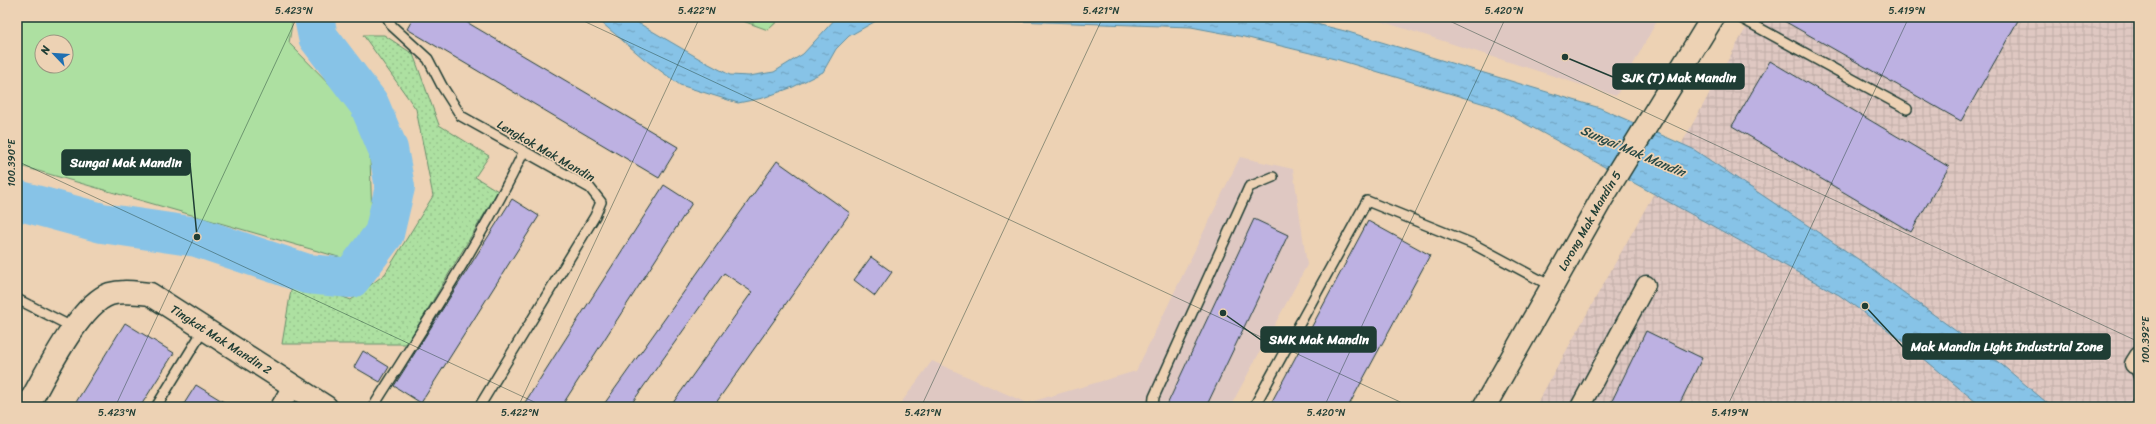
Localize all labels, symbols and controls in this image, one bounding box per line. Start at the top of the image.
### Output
text: 5.423°N [275,2,313,20]
text: 5.422°N [678,2,716,20]
text: 5.421°N [1083,2,1119,20]
text: 5.420°N [1485,2,1523,20]
text: 5.419°N [1888,2,1926,20]
north arrow [34,34,74,74]
text: N [35,42,56,58]
callout: SJK (T) Mak Mandin [1613,64,1744,89]
text: SJK (T) Mak Mandin [1621,66,1737,89]
street label: Lengkok Mak Mandin [493,114,600,188]
water label: Sungai Mak Mandin [1577,119,1691,184]
text: 100.390°E [3,138,21,187]
callout: Sungai Mak Mandin [62,150,190,175]
text: Sungai Mak Mandin [69,151,183,174]
street label: Lorong Mak Mandin 5 [1552,166,1627,275]
street label: Tingkat Mak Mandin 2 [166,299,277,381]
text: 100.392°E [2137,315,2155,364]
callout: SMK Mak Mandin [1261,327,1376,352]
text: SMK Mak Mandin [1268,328,1370,351]
callout: Mak Mandin Light Industrial Zone [1903,334,2110,359]
text: Mak Mandin Light Industrial Zone [1910,335,2104,358]
text: 5.423°N [98,404,136,422]
text: 5.422°N [501,404,539,422]
text: 5.421°N [905,404,941,422]
text: 5.420°N [1307,404,1345,422]
text: 5.419°N [1711,404,1749,422]

